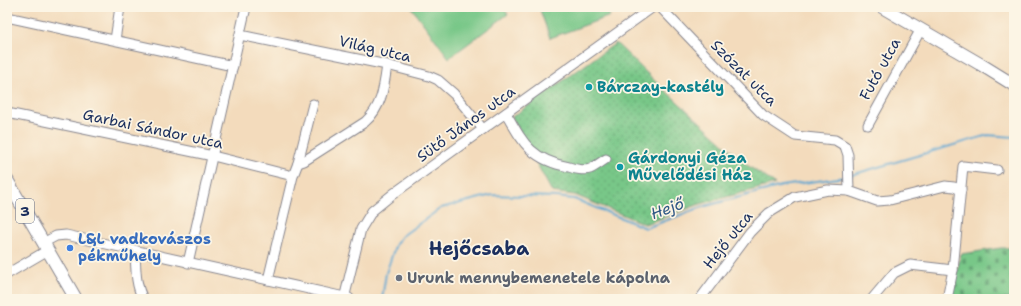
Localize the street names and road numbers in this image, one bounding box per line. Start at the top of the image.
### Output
street label: Világ utca [337,31,414,67]
street label: Futó utca [855,34,906,104]
street label: Szózat utca [707,36,782,111]
street label: Sütő János utca [413,81,520,167]
street label: Garbai Sándor utca [81,104,226,154]
road number: 3 [16,199,34,223]
street label: Hejő utca [699,207,758,273]

